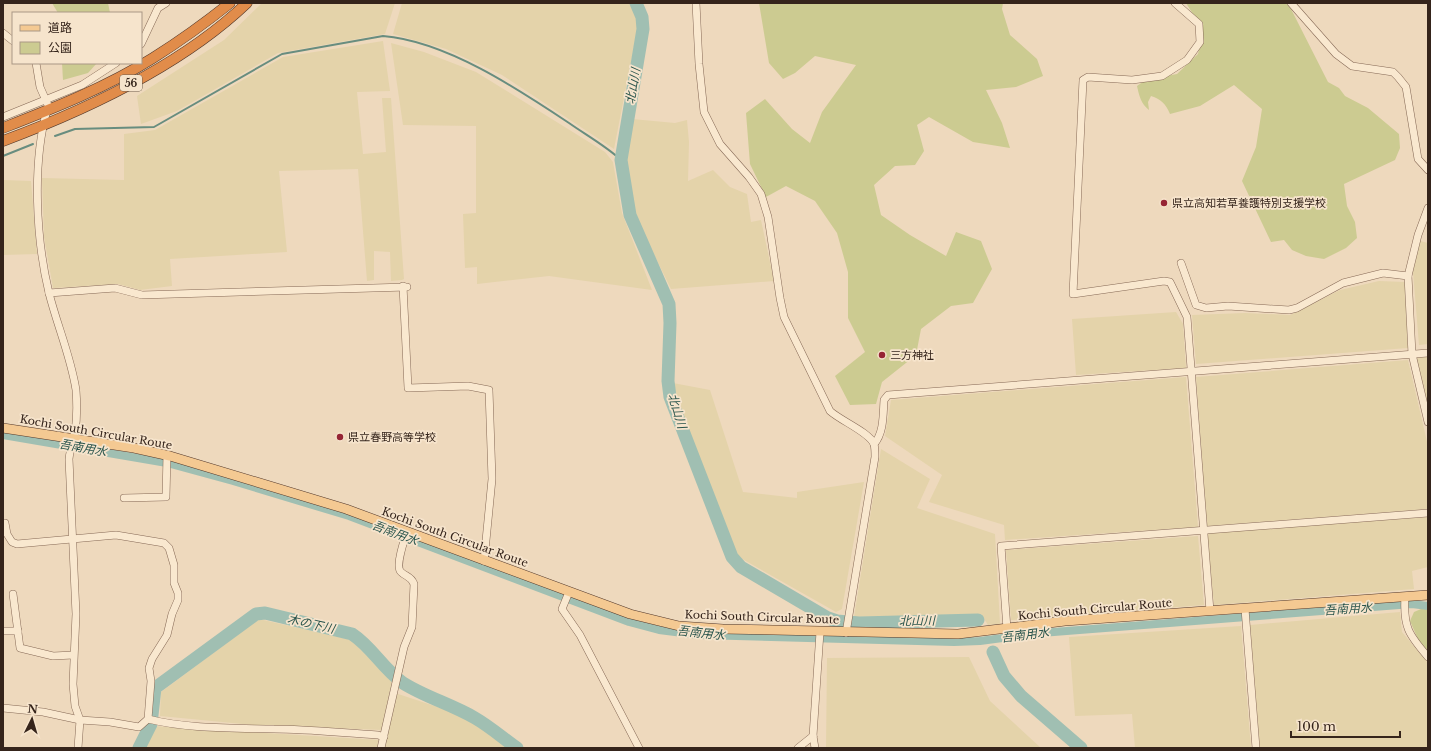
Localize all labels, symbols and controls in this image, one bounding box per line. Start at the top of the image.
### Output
legend [12,12,142,64]
text: 道路 [48,20,72,35]
text: 公園 [48,40,72,55]
water label: 北山川 [622,65,643,105]
road number: 56 [120,75,142,91]
place label: 県立高知若草養護特別支援学校 [1172,196,1326,210]
marker: 県立高知若草養護特別支援学校 [1159,198,1169,208]
place label: 三方神社 [890,348,934,362]
marker: 三方神社 [877,350,887,360]
water label: 北山川 [665,391,690,432]
street label: Kochi South Circular Route [19,412,173,452]
place label: 県立春野高等学校 [348,430,436,444]
marker: 県立春野高等学校 [335,432,345,442]
water label: 吾南用水 [58,436,110,459]
street label: Kochi South Circular Route [380,504,530,570]
water label: 吾南用水 [370,517,422,549]
street label: Kochi South Circular Route [1017,595,1173,623]
water label: 吾南用水 [1323,599,1374,618]
street label: Kochi South Circular Route [684,607,840,627]
water label: 木の下川 [286,611,338,637]
water label: 北山川 [899,613,937,628]
water label: 吾南用水 [676,623,728,643]
water label: 吾南用水 [1000,624,1052,645]
north arrow [12,699,52,739]
text: N [27,702,39,717]
scale bar [1291,713,1400,739]
text: 100 m [1297,719,1336,734]

